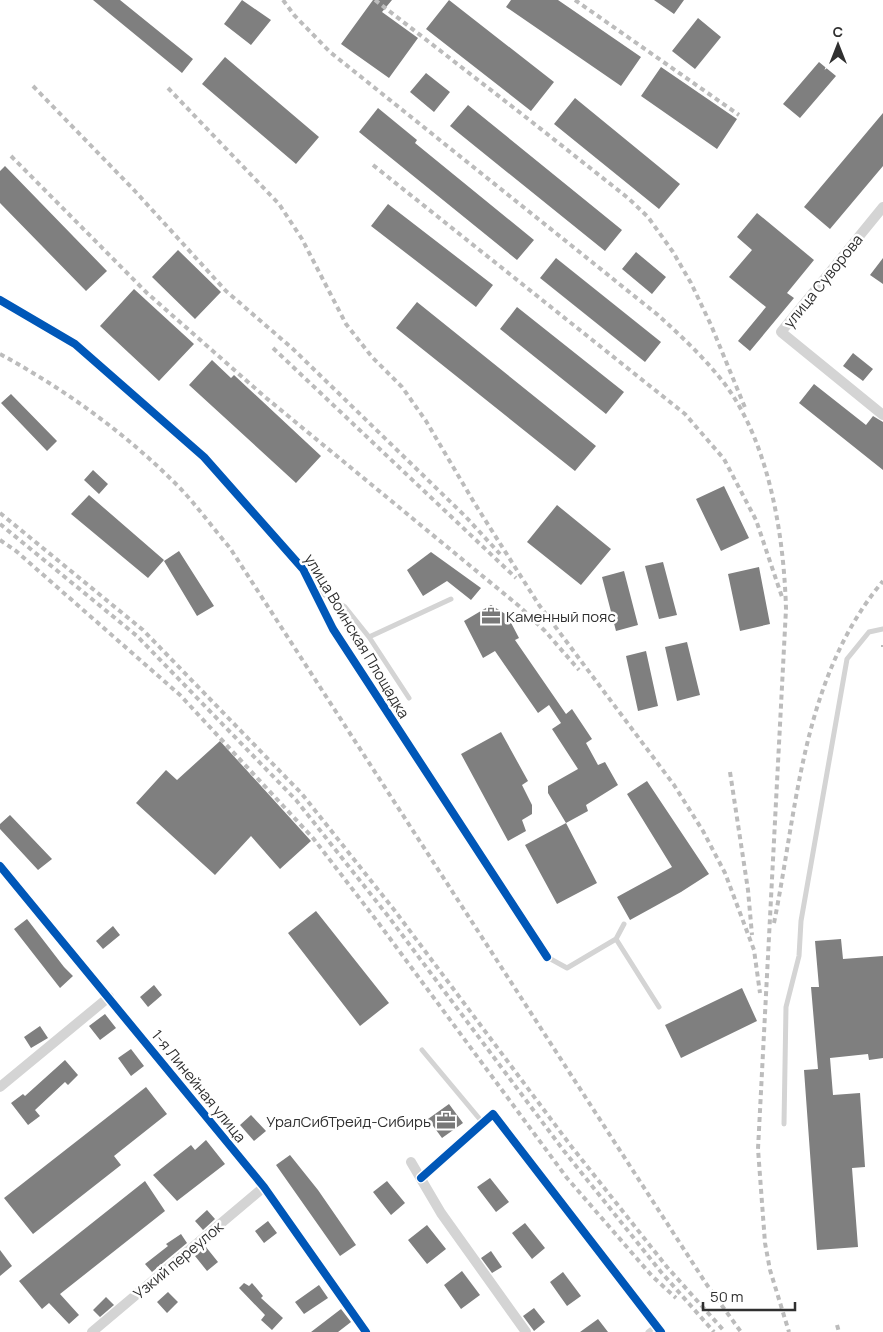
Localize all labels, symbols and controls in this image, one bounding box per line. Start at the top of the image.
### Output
north arrow [813,20,863,70]
text: С [833,22,843,41]
street label: улица Суворова [779,230,867,332]
street label: улица Воинская Площадка [299,550,415,722]
office icon: Каменный пояс [480,605,502,627]
place label: Каменный пояс [506,606,616,627]
street label: 1-я Линейная улица [147,1025,251,1147]
office icon: УралСибТрейд-Сибирь [435,1110,457,1132]
place label: УралСибТрейд-Сибирь [266,1111,431,1132]
street label: Узкий переулок [129,1216,228,1304]
scale bar [703,1280,796,1312]
text: 50 m [710,1286,744,1307]

